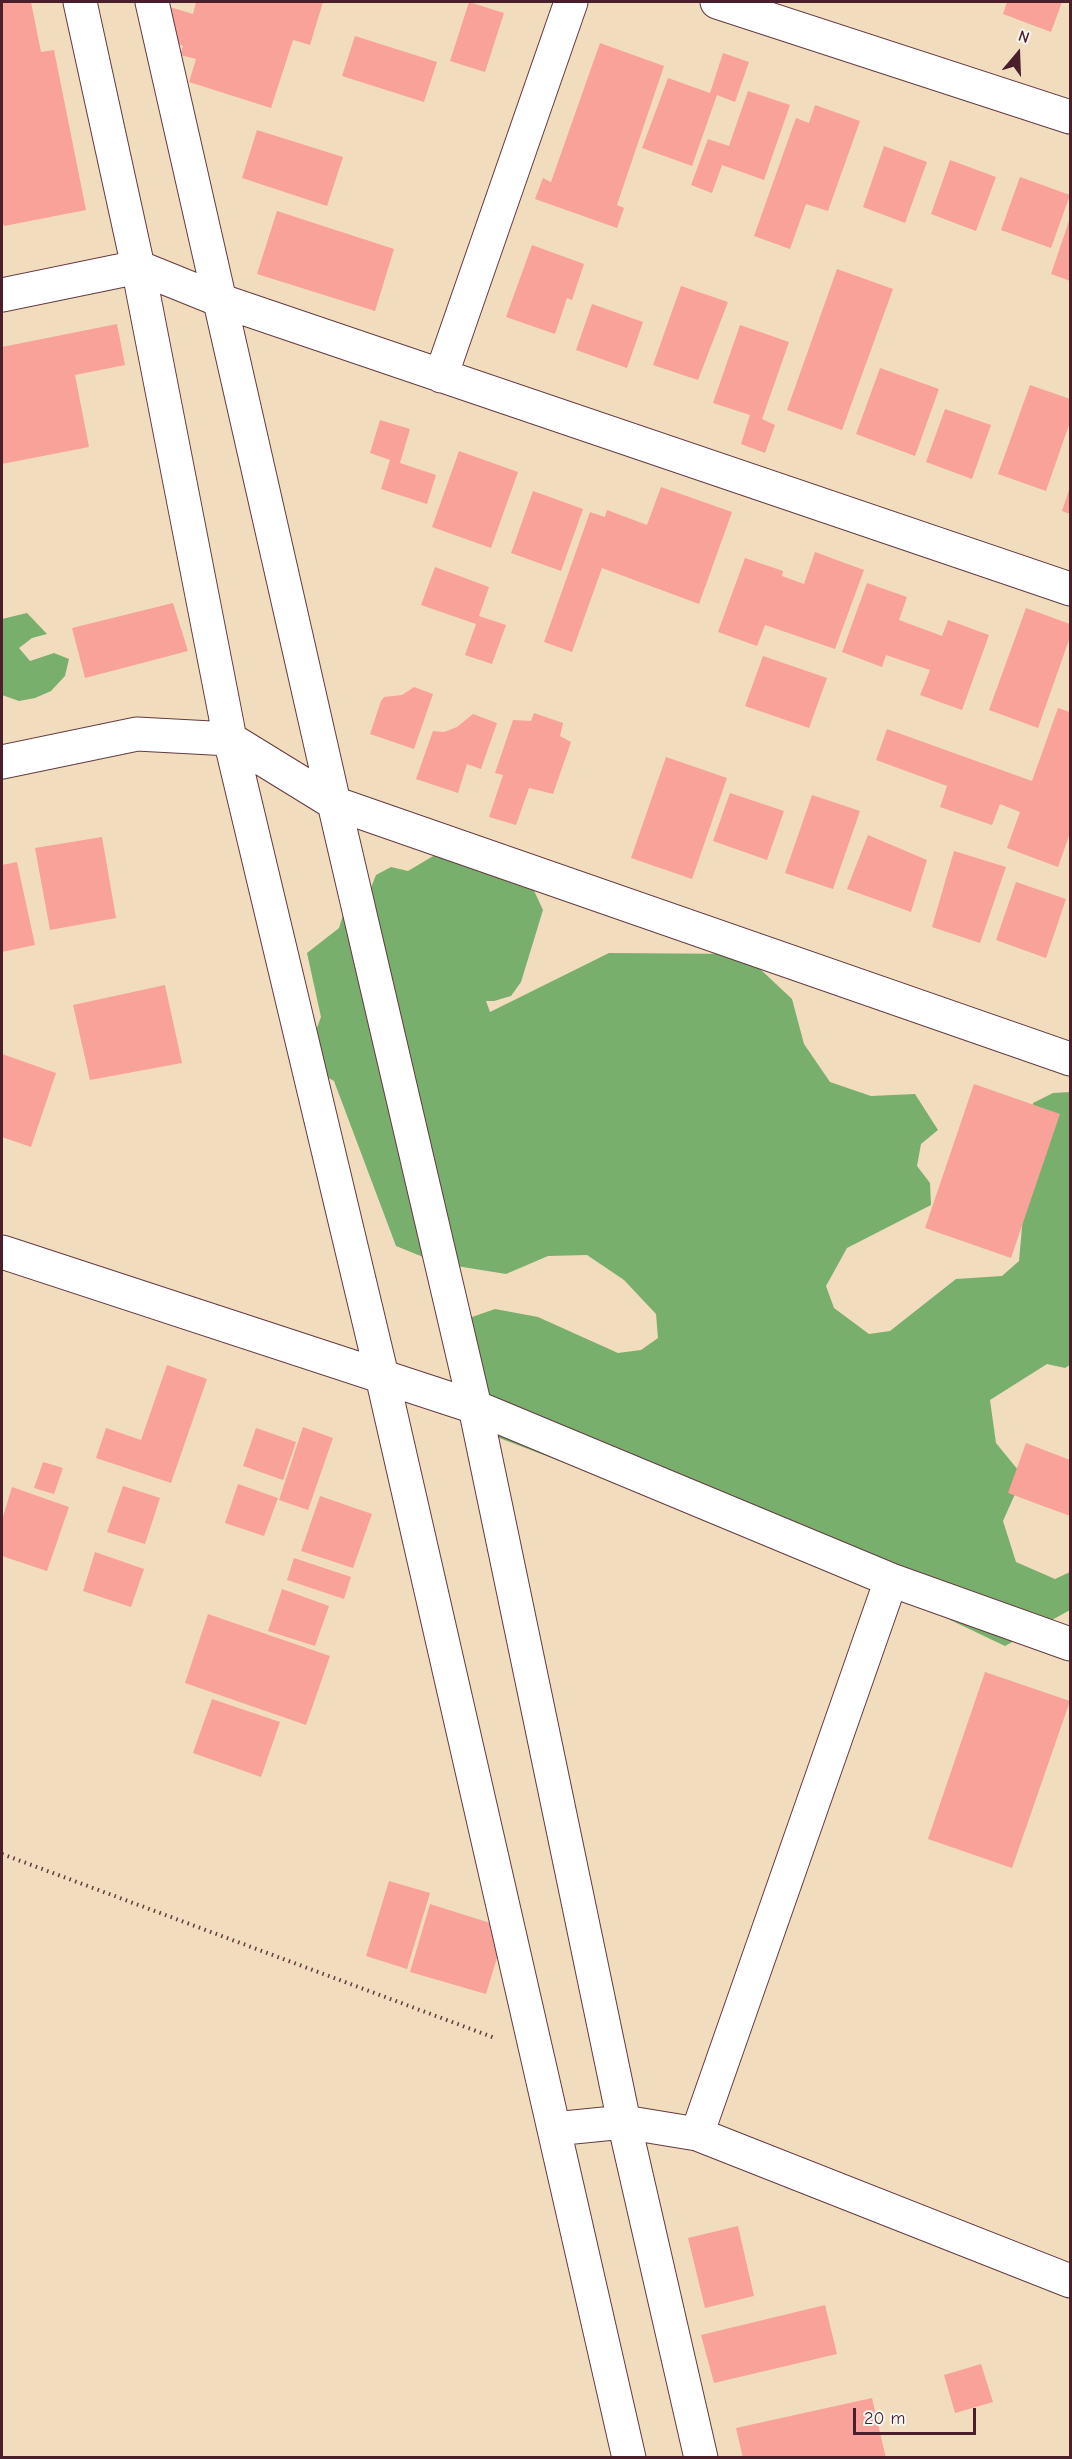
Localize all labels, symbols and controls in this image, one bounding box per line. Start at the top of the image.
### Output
north arrow [988,24,1048,84]
text: N [1016,27,1032,47]
scale bar [856,2396,979,2434]
text: 20 m [864,2408,905,2429]

